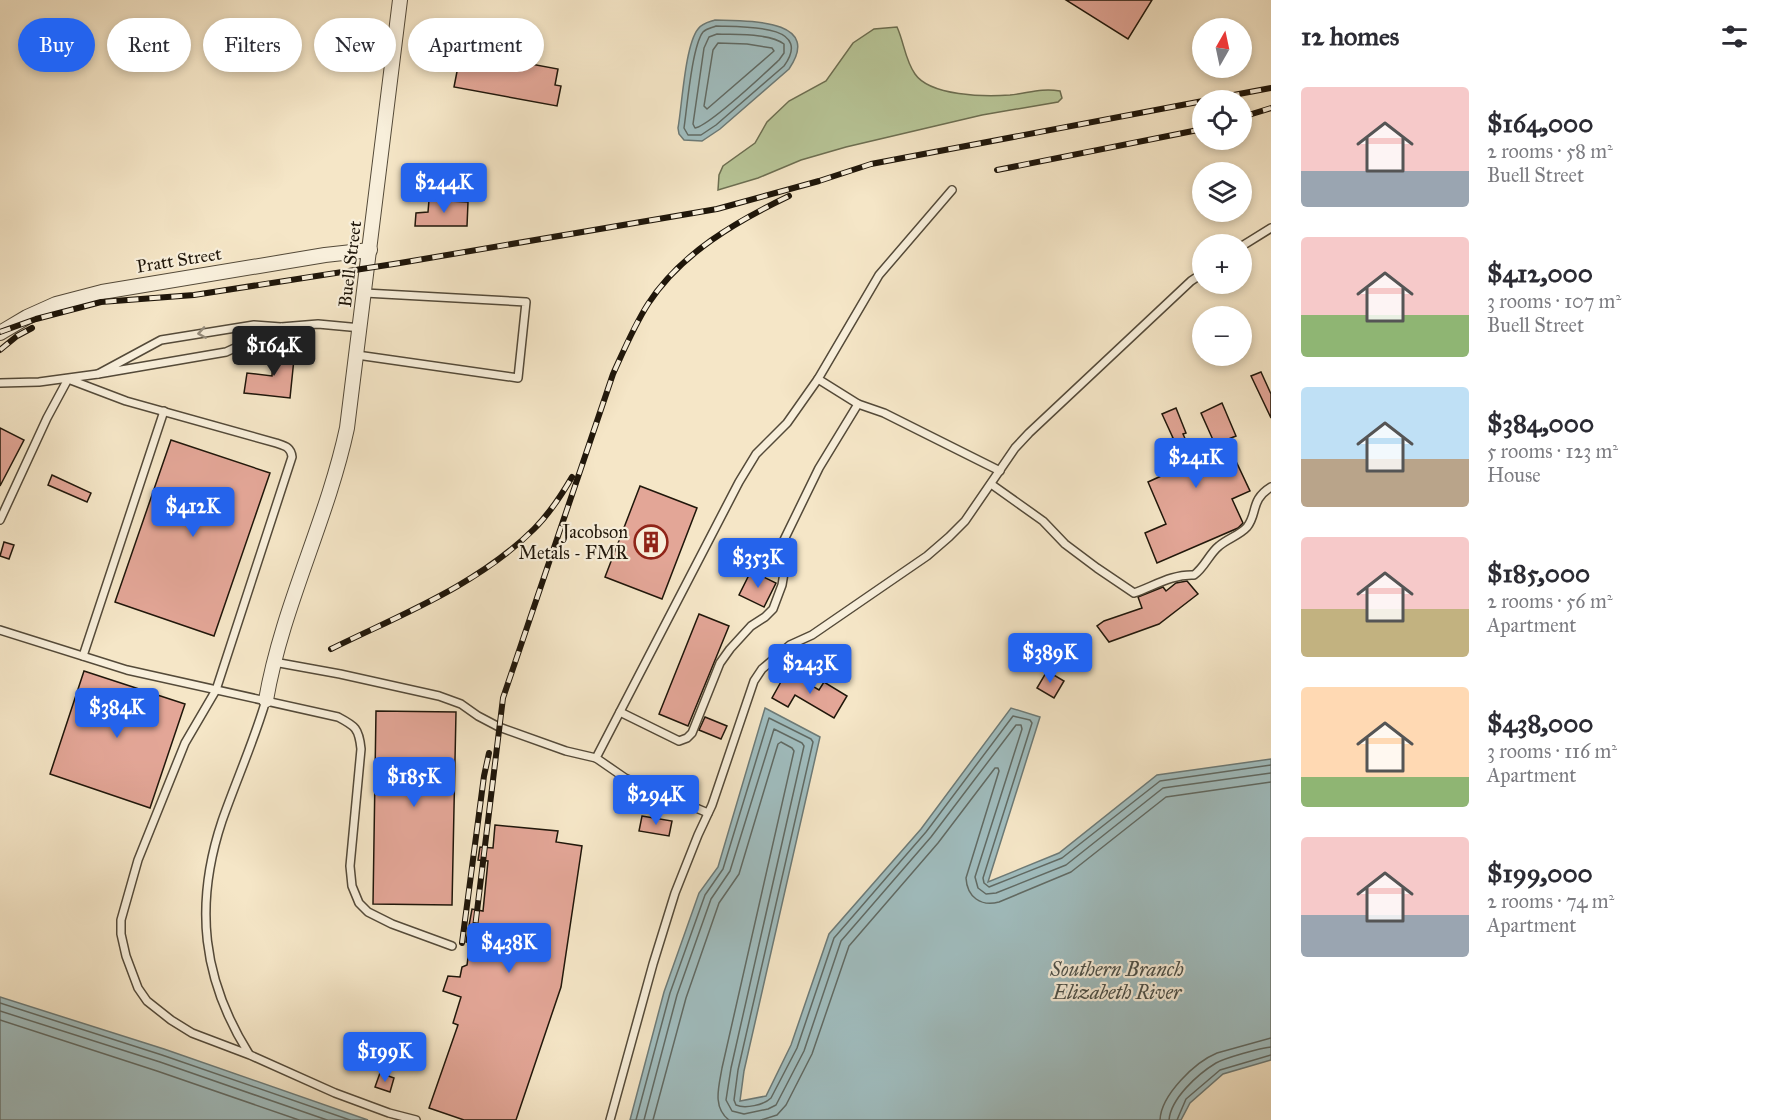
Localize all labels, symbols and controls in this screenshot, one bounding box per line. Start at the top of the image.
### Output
chip: Buy [18,18,95,72]
chip: Rent [107,18,191,72]
chip: Filters [203,18,302,72]
chip: New [314,18,396,72]
chip: Apartment [408,18,544,72]
north arrow [1192,18,1252,78]
map controls [1192,18,1252,366]
text: 12 homes [1301,20,1399,52]
icon: filters [1718,20,1751,53]
button: locate [1192,90,1252,150]
text: $164,000 [1487,107,1593,139]
icon: home [1349,111,1421,183]
text: 2 rooms · 58 m² [1487,139,1613,163]
button: layers [1192,162,1252,222]
pin: $244K [402,163,486,214]
text: Buell Street [1487,163,1584,187]
text: $244K [415,170,473,194]
street label: Buell Street [334,219,366,309]
button: + [1192,234,1252,294]
street label: Pratt Street [135,242,224,278]
text: $412,000 [1487,257,1593,289]
icon: home [1349,261,1421,333]
text: 3 rooms · 107 m² [1487,289,1621,313]
button: − [1192,306,1252,366]
text: Buell Street [1487,313,1584,337]
pin: $164K [232,326,316,377]
one-way arrow [198,327,207,339]
text: $164K [246,333,302,357]
text: $384,000 [1487,407,1594,439]
icon: home [1349,411,1421,483]
pin: $241K [1154,438,1238,489]
text: 5 rooms · 123 m² [1487,439,1618,463]
text: $241K [1168,445,1224,469]
text: House [1487,463,1541,487]
pin: $412K [151,487,235,538]
text: $412K [165,494,221,518]
place label: Jacobson Metals - FMR [519,521,629,564]
building icon: Jacobson Metals - FMR [633,524,669,560]
pin: $353K [716,538,800,589]
text: $353K [732,545,784,569]
text: $185,000 [1487,557,1590,589]
icon: home [1349,561,1421,633]
text: 2 rooms · 56 m² [1487,589,1613,613]
text: Apartment [1487,613,1576,637]
pin: $389K [1008,633,1092,684]
text: $389K [1022,640,1078,664]
pin: $243K [768,644,852,695]
text: $243K [782,651,838,675]
pin: $384K [75,688,159,739]
text: $384K [89,695,145,719]
text: $438,000 [1487,707,1593,739]
icon: home [1349,711,1421,783]
text: 3 rooms · 116 m² [1487,739,1617,763]
pin: $185K [372,757,456,808]
text: Apartment [1487,763,1576,787]
text: $185K [387,764,441,788]
pin: $294K [614,775,698,826]
text: $294K [627,782,685,806]
text: $199,000 [1487,857,1593,889]
icon: home [1349,861,1421,933]
text: 2 rooms · 74 m² [1487,889,1614,913]
text: Apartment [1487,913,1576,937]
pin: $438K [467,923,551,974]
text: $438K [481,930,537,954]
water label: Southern Branch Elizabeth River [1049,957,1184,1004]
pin: $199K [343,1032,427,1083]
text: $199K [357,1039,413,1063]

